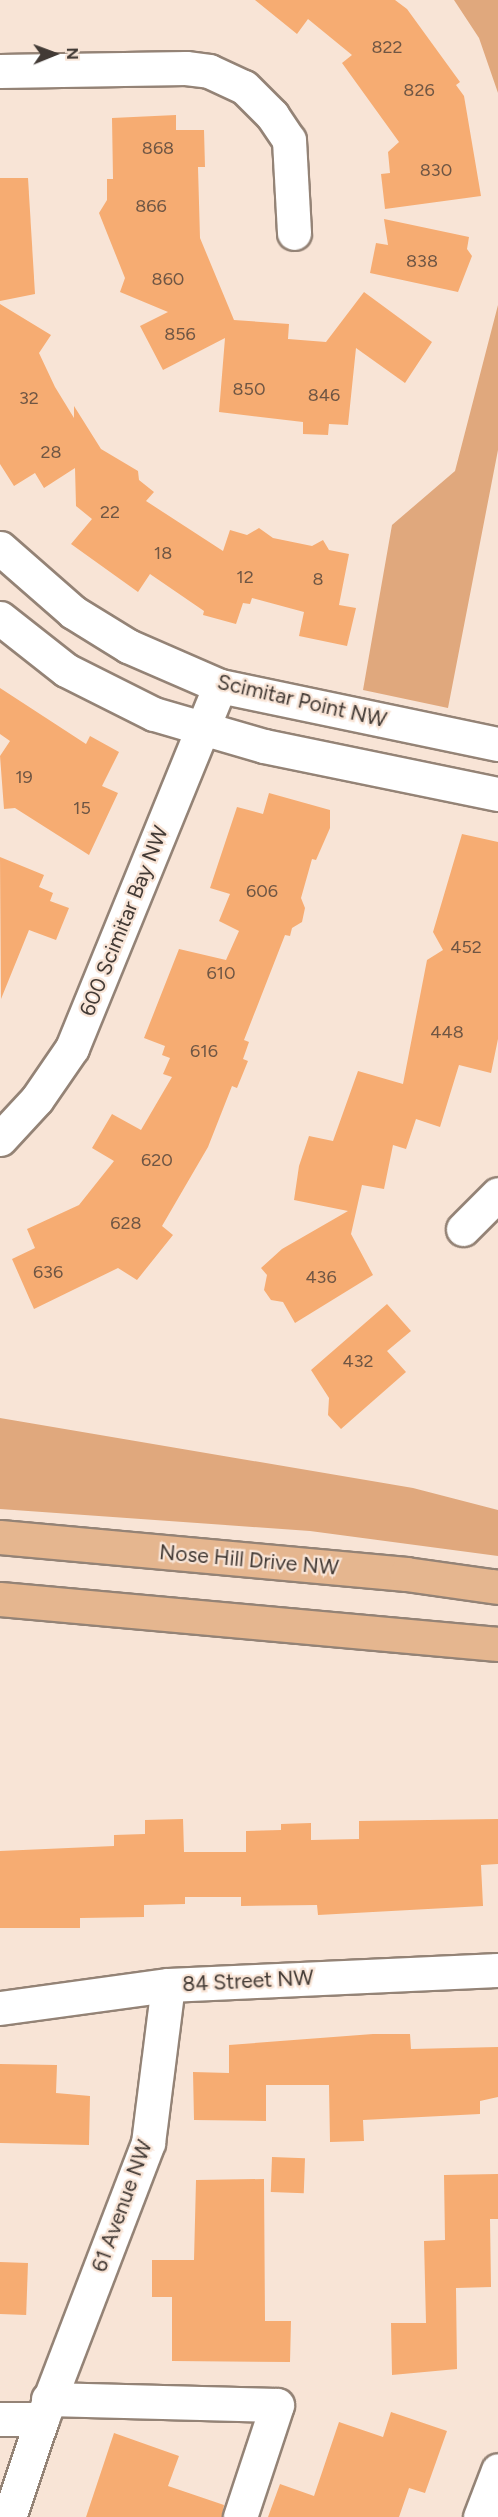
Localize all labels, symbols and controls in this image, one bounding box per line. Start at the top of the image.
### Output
north arrow [24,24,84,84]
house number: 822 [371,36,403,58]
text: N [63,47,82,60]
house number: 826 [403,79,435,101]
house number: 868 [142,137,174,159]
house number: 830 [420,159,452,181]
house number: 866 [135,195,167,217]
house number: 838 [406,250,438,272]
house number: 860 [152,268,184,290]
house number: 856 [164,323,196,345]
house number: 850 [233,378,265,400]
house number: 846 [308,384,340,406]
house number: 32 [19,387,39,409]
house number: 28 [40,441,62,463]
house number: 22 [100,501,120,523]
house number: 18 [154,542,172,564]
house number: 12 [236,566,254,588]
house number: 8 [312,568,324,590]
street label: Scimitar Point NW [215,669,389,733]
house number: 19 [15,766,33,788]
house number: 15 [73,797,91,819]
street label: 600 Scimitar Bay NW [74,822,174,1020]
house number: 606 [246,880,278,902]
house number: 452 [450,936,482,958]
house number: 610 [206,962,236,984]
house number: 448 [430,1021,464,1043]
house number: 616 [190,1040,218,1062]
house number: 620 [141,1149,173,1171]
house number: 628 [110,1212,142,1234]
house number: 636 [33,1261,63,1283]
house number: 436 [305,1266,337,1288]
house number: 432 [342,1350,374,1372]
street label: Nose Hill Drive NW [158,1540,340,1580]
street label: 84 Street NW [182,1965,314,1997]
street label: 61 Avenue NW [86,2137,158,2275]

